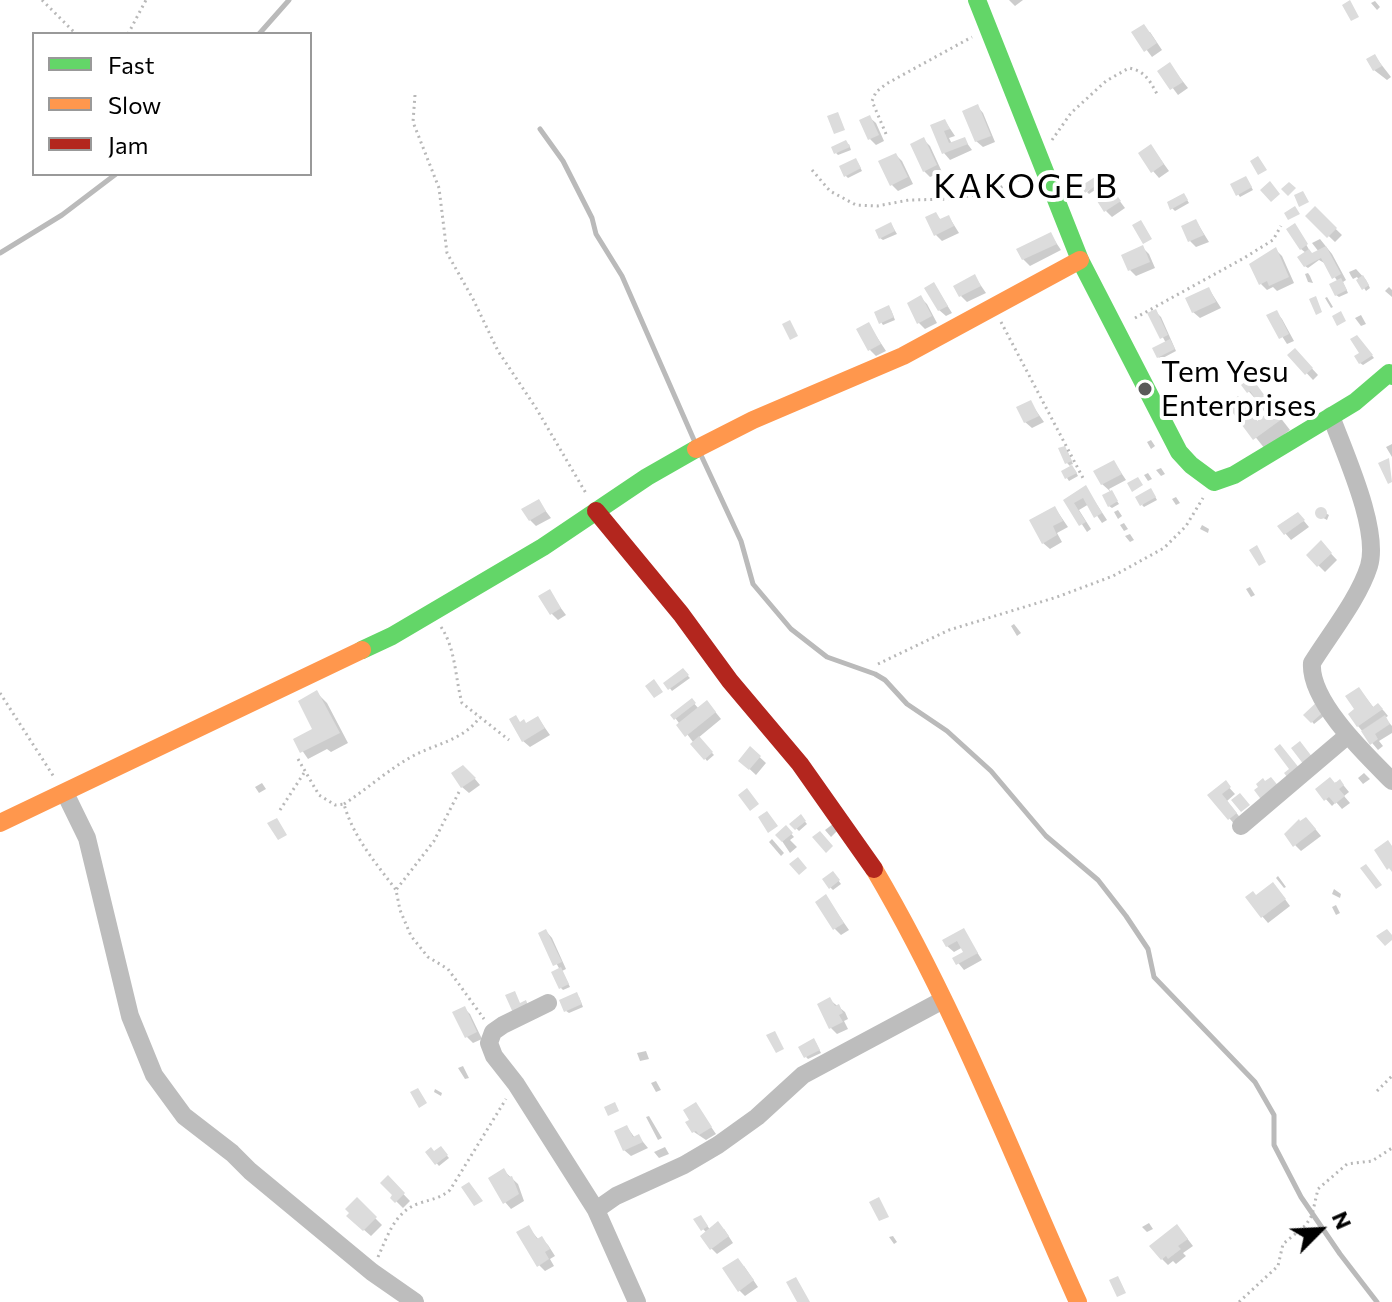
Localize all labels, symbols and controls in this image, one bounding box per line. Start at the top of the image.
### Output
legend [32,32,312,176]
text: Fast [108,50,155,79]
text: Slow [108,90,161,119]
text: Jam [108,130,148,159]
district label: KAKOGE B [933,167,1119,207]
place label: Tem Yesu Enterprises [1161,354,1316,424]
marker: Tem Yesu Enterprises [1136,380,1154,398]
north arrow [1280,1190,1360,1270]
text: N [1327,1207,1358,1233]

